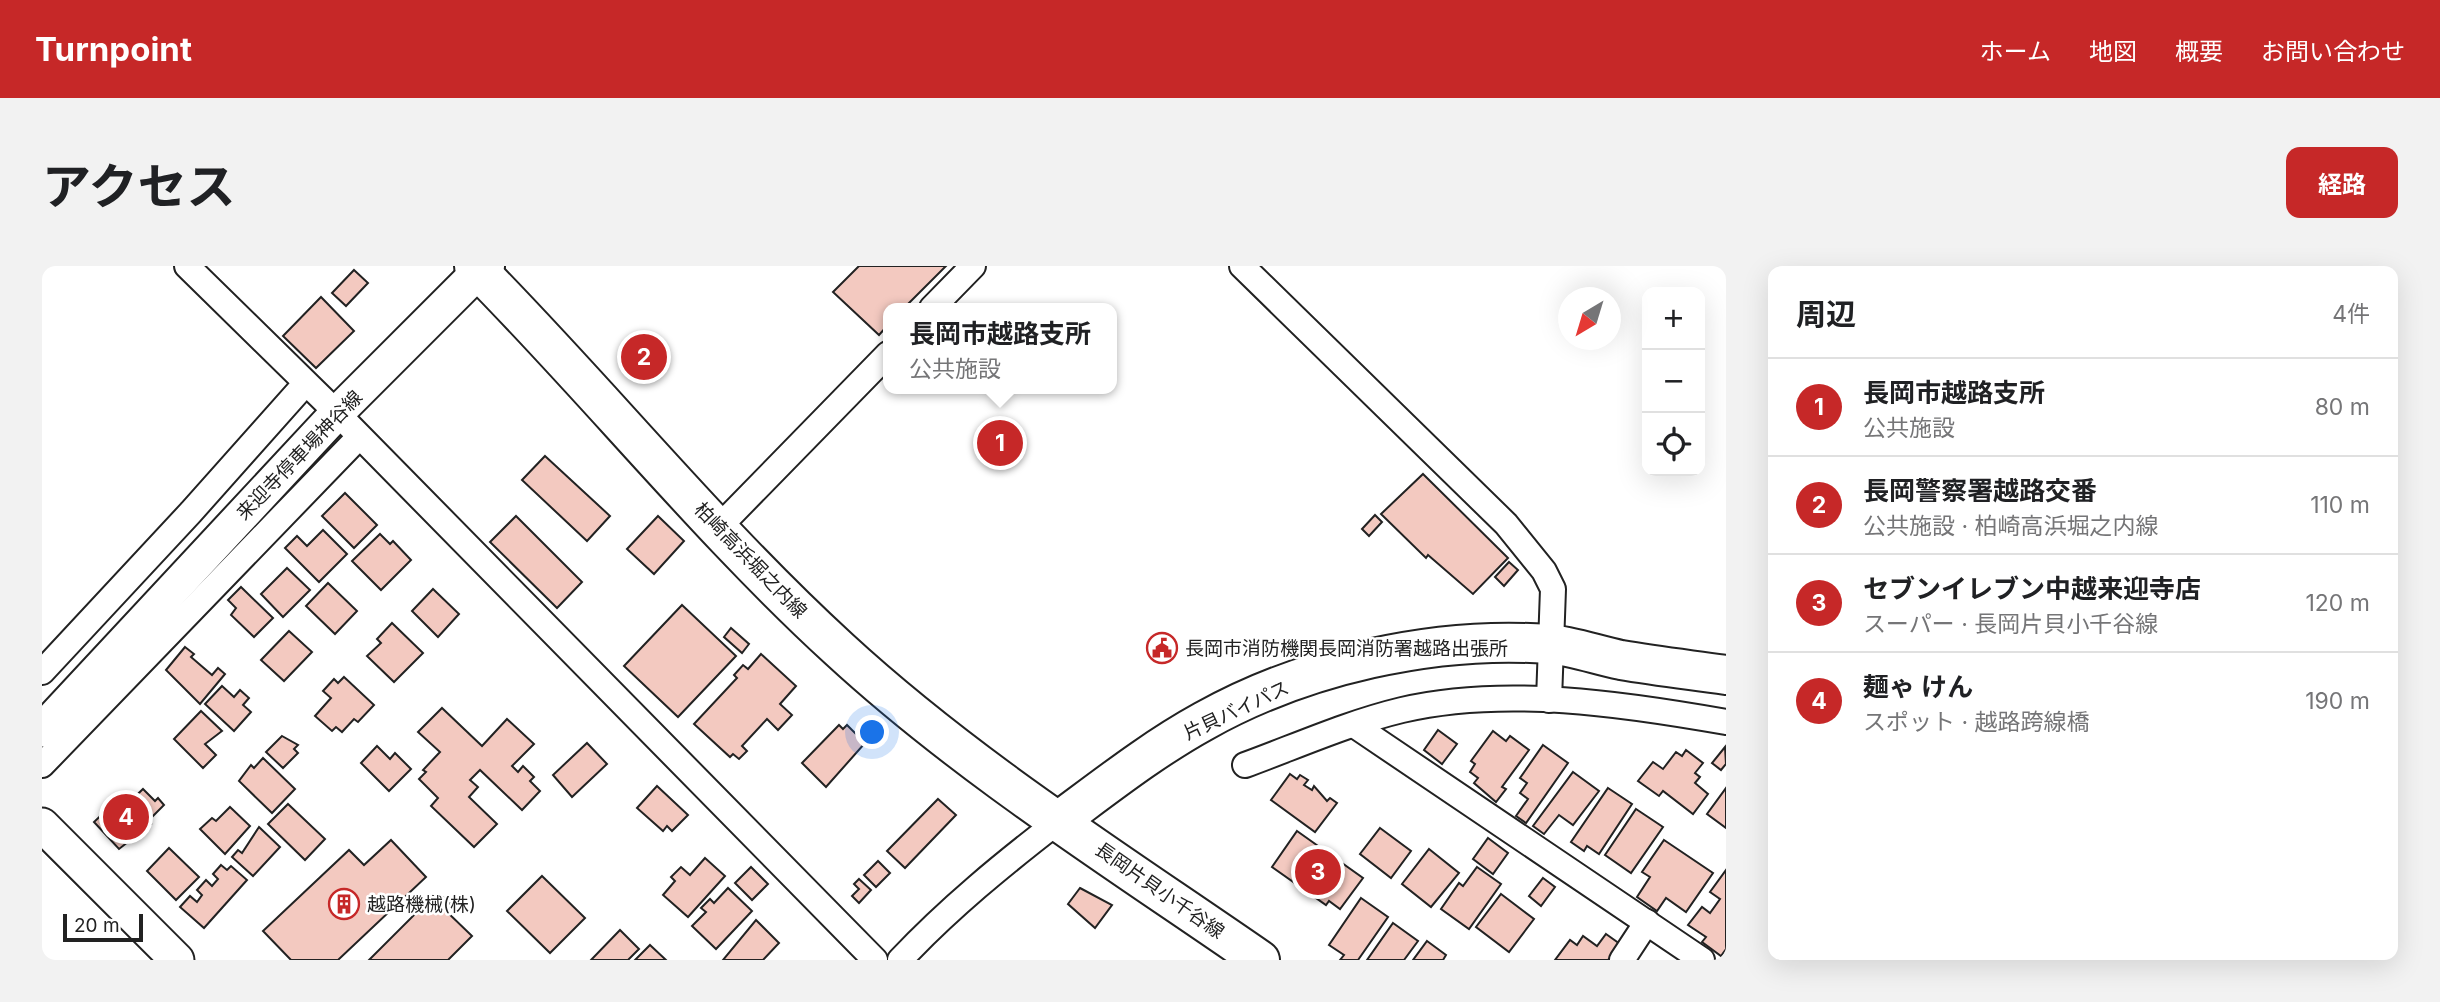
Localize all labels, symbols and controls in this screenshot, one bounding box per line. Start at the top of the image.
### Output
text: Turnpoint [35,29,192,69]
text: ホーム [1980,37,2051,66]
text: 地図 [2089,37,2137,66]
text: 概要 [2175,37,2223,66]
text: お問い合わせ [2261,37,2405,66]
button: 経路 [2286,147,2398,218]
text: アクセス [42,157,236,216]
north arrow [1558,287,1621,350]
map controls [1642,287,1705,476]
button: + [1642,287,1705,350]
text: 周辺 [1796,296,1856,332]
text: 4件 [2332,300,2370,328]
popup [883,303,1117,394]
text: 長岡市越路支所 [909,318,1091,349]
pin: 2 [621,331,667,383]
button: − [1642,350,1705,413]
text: 公共施設 [909,355,1001,383]
text: 長岡市越路支所 [1863,377,2045,408]
street label: 来迎寺停車場神谷線 [232,386,367,525]
text: 1 [1814,393,1824,421]
text: 80 m [2315,393,2370,421]
button: locate [1642,413,1705,476]
text: 公共施設 [1863,414,1955,442]
pin: 1 [977,417,1023,469]
text: 長岡警察署越路交番 [1863,475,2097,506]
text: 2 [1812,491,1826,519]
text: 110 m [2310,491,2370,519]
street label: 柏崎高浜堀之内線 [690,498,812,623]
text: 公共施設 · 柏崎高浜堀之内線 [1863,512,2159,540]
text: セブンイレブン中越来迎寺店 [1863,573,2201,604]
text: 3 [1812,589,1826,617]
text: 120 m [2305,589,2370,617]
text: スーパー · 長岡片貝小千谷線 [1863,610,2158,638]
public building icon: 長岡市消防機関長岡消防署越路出張所 [1145,631,1179,665]
place label: 長岡市消防機関長岡消防署越路出張所 [1185,637,1508,660]
text: 麺ゃ けん [1863,671,1973,702]
street label: 片貝バイパス [1180,676,1293,745]
text: 4 [1811,687,1827,715]
text: 190 m [2305,687,2370,715]
text: スポット · 越路跨線橋 [1863,708,2090,736]
your location [855,715,889,749]
pin: 4 [103,791,149,843]
street label: 長岡片貝小千谷線 [1091,837,1229,943]
pin: 3 [1295,846,1341,898]
building icon: 越路機械(株) [327,887,361,921]
place label: 越路機械(株) [367,893,476,916]
scale bar [63,911,144,943]
text: 20 m [74,914,120,937]

